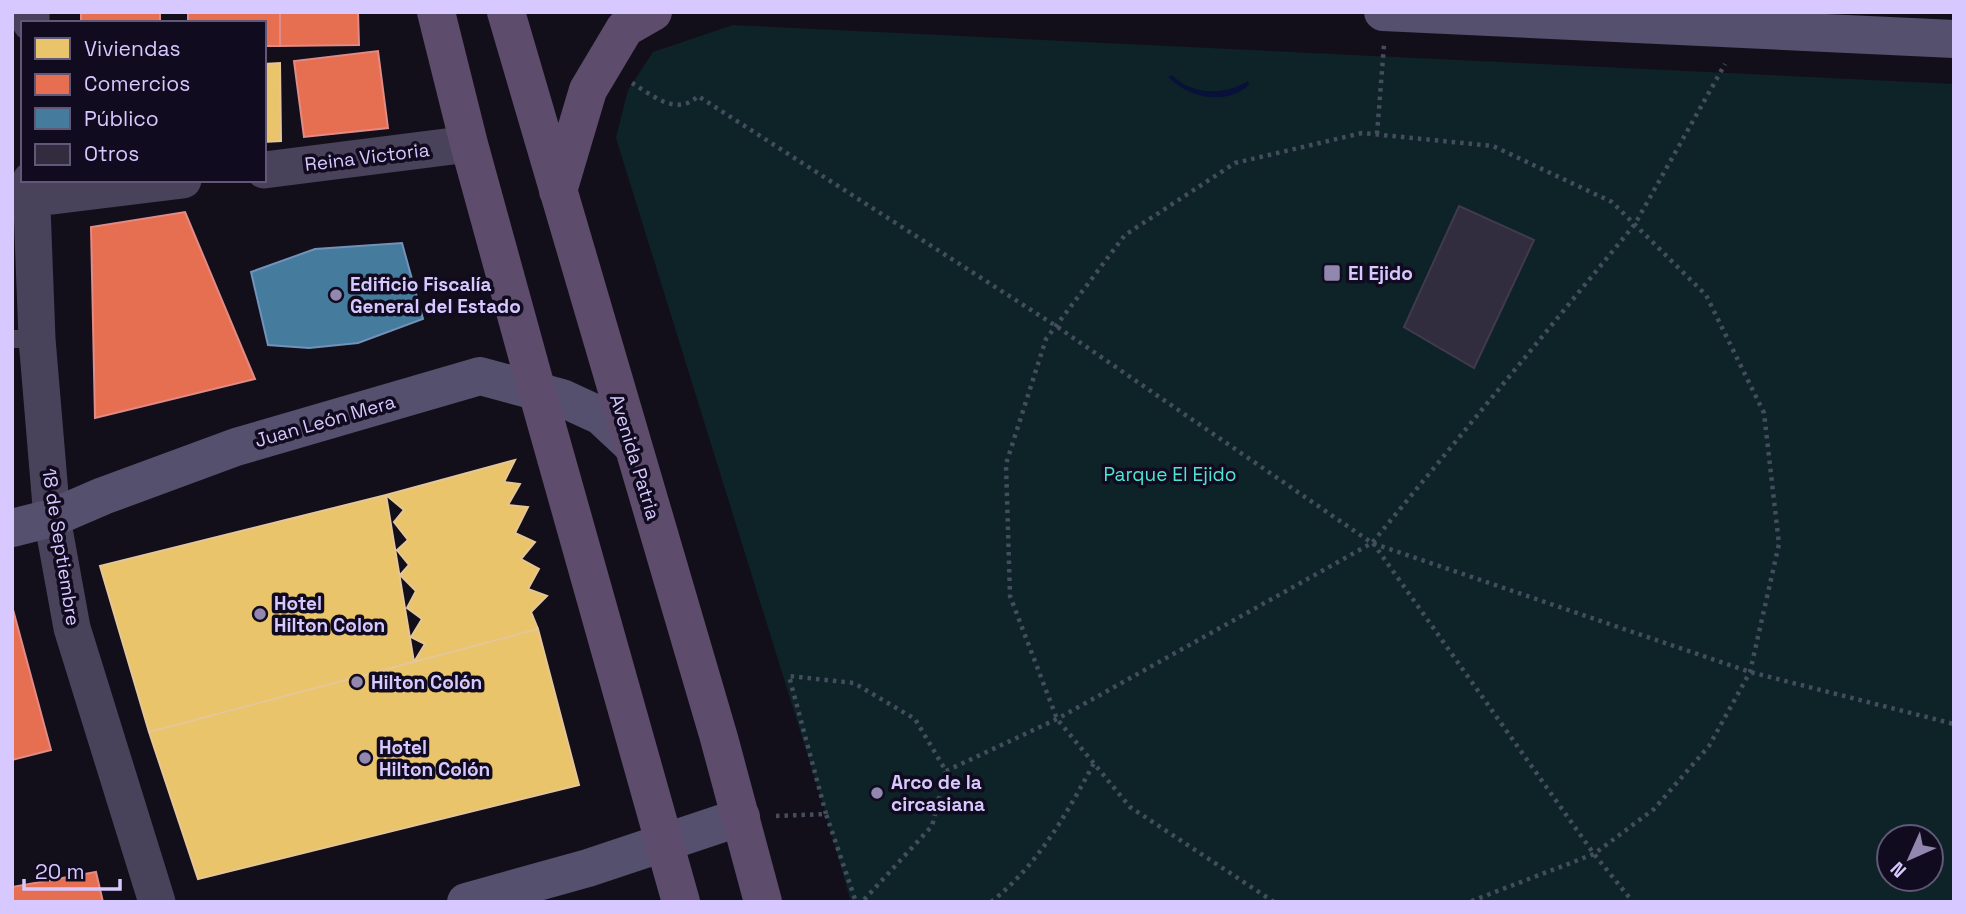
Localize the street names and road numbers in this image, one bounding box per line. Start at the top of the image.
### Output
street label: Reina Victoria [303,137,431,177]
street label: Juan León Mera [252,389,398,453]
street label: Avenida Patria [604,391,666,523]
street label: 18 de Septiembre [36,466,86,628]

